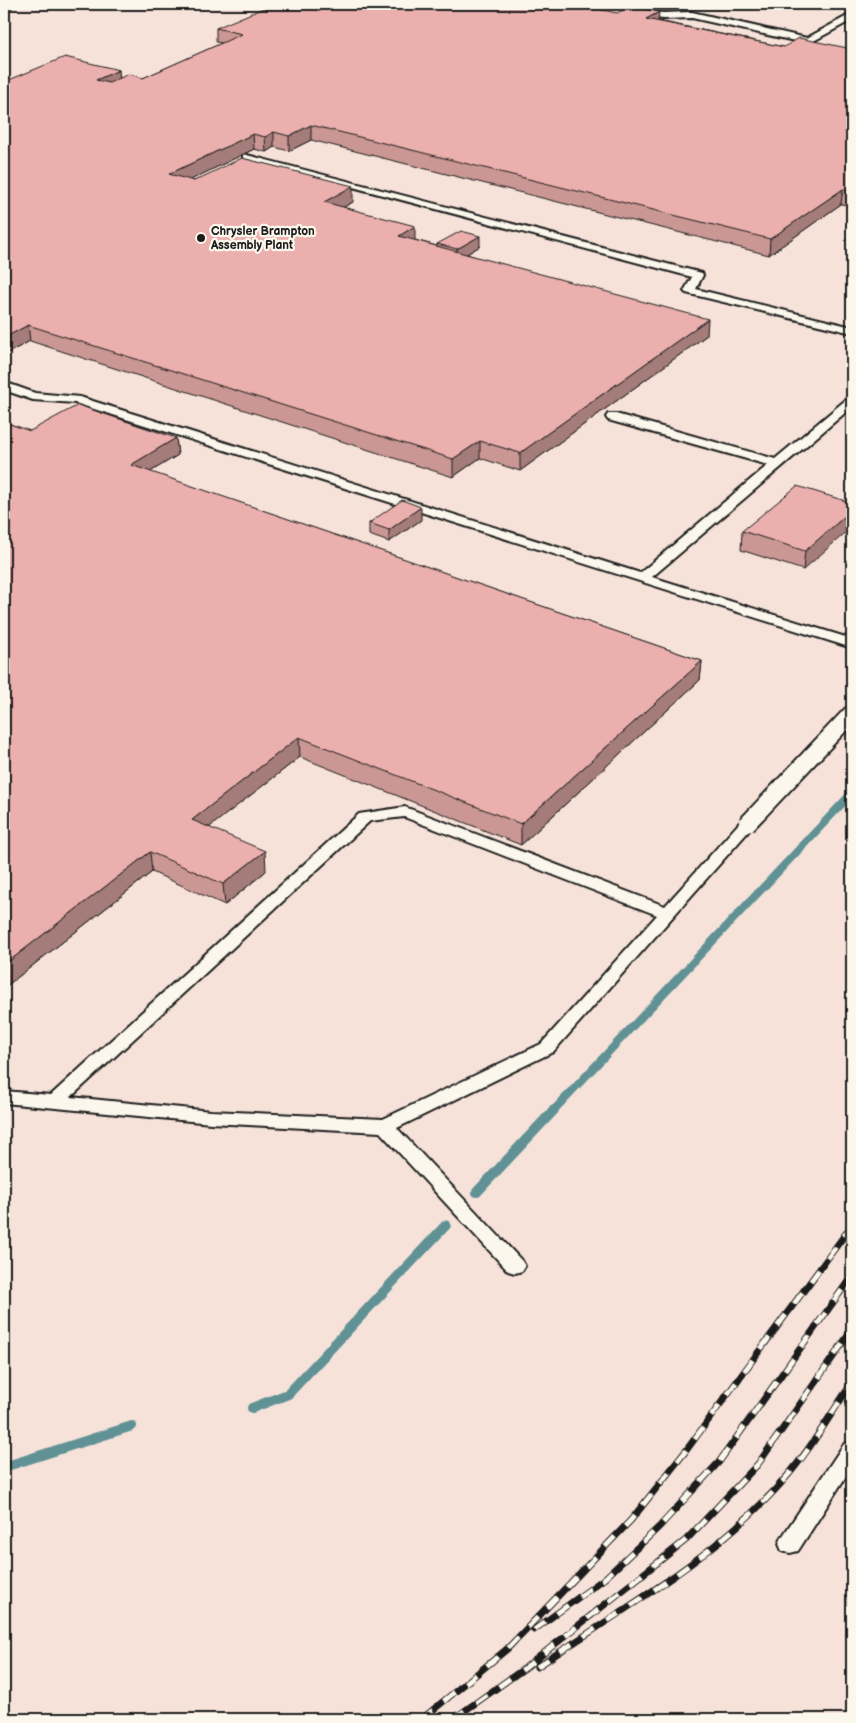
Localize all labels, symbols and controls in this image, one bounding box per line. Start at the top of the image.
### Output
place label: Chrysler Brampton Assembly Plant [210,224,315,253]
marker: Chrysler Brampton Assembly Plant [195,232,207,244]

